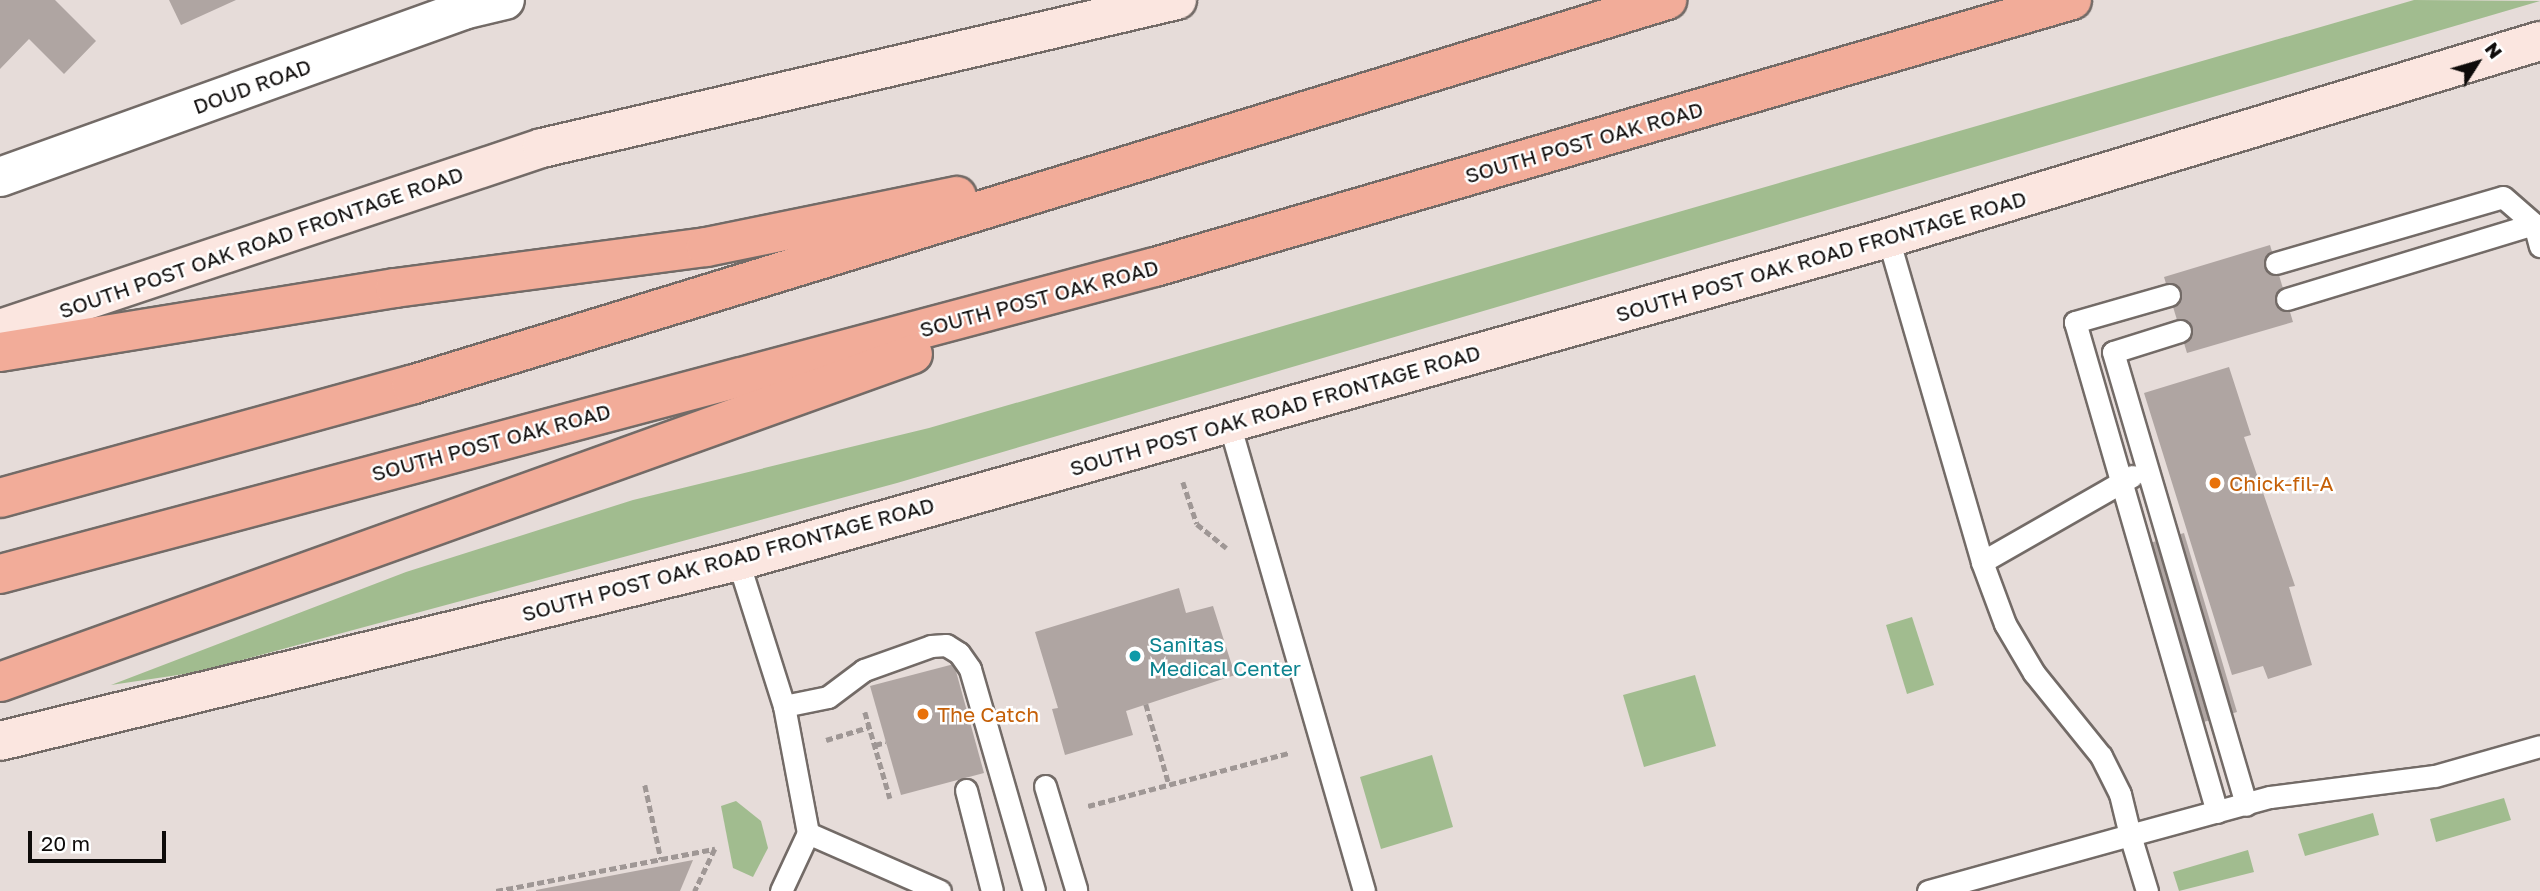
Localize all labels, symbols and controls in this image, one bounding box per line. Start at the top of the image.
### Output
north arrow [2442,28,2512,98]
text: N [2481,37,2508,63]
street label: DOUD ROAD [190,53,314,119]
street label: SOUTH POST OAK ROAD [1462,96,1706,188]
street label: SOUTH POST OAK ROAD FRONTAGE ROAD [56,161,466,323]
street label: SOUTH POST OAK ROAD FRONTAGE ROAD [1613,185,2029,327]
street label: SOUTH POST OAK ROAD [917,254,1161,342]
street label: SOUTH POST OAK ROAD FRONTAGE ROAD [1067,339,1483,481]
street label: SOUTH POST OAK ROAD [369,398,613,486]
place label: Chick-fil-A [2229,470,2333,496]
marker: Chick-fil-A [2207,475,2223,491]
street label: SOUTH POST OAK ROAD FRONTAGE ROAD [519,492,937,626]
place label: Sanitas Medical Center [1149,631,1301,681]
marker: Sanitas Medical Center [1127,648,1143,664]
place label: The Catch [937,701,1039,727]
marker: The Catch [915,706,931,722]
scale bar [32,818,170,862]
text: 20 m [41,830,90,856]

